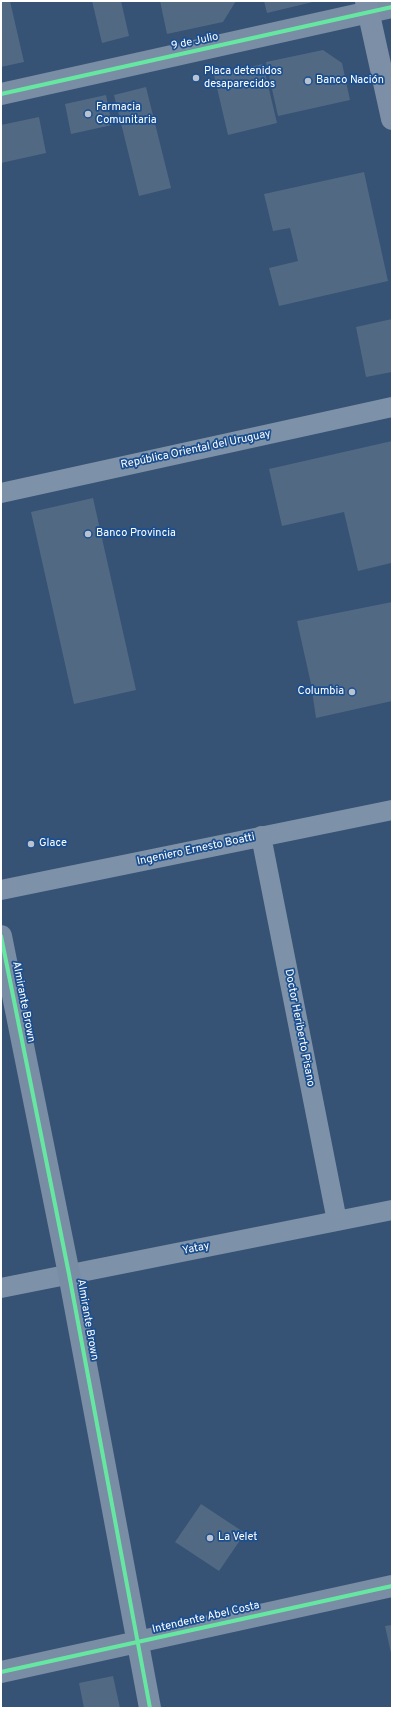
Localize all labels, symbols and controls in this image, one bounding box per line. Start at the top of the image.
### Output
street label: 9 de Julio [170,31,220,53]
place label: Placa detenidos desaparecidos [204,65,282,91]
marker: Placa detenidos desaparecidos [191,73,201,83]
place label: Banco Nación [316,74,384,88]
marker: Banco Nación [303,76,313,86]
place label: Farmacia Comunitaria [96,101,157,127]
marker: Farmacia Comunitaria [83,109,93,119]
street label: República Oriental del Uruguay [120,428,272,472]
place label: Banco Provincia [96,527,176,541]
marker: Banco Provincia [83,529,93,539]
place label: Columbia [297,685,344,699]
marker: Columbia [347,687,357,697]
street label: Ingeniero Ernesto Boatti [136,831,256,869]
place label: Glace [39,837,67,851]
marker: Glace [26,839,36,849]
street label: Almirante Brown [9,960,37,1044]
street label: Doctor Heriberto Pisano [281,968,317,1088]
street label: Yatay [181,1240,211,1258]
street label: Almirante Brown [73,1278,101,1362]
place label: La Velet [218,1531,257,1545]
marker: La Velet [205,1533,215,1543]
street label: Intendente Abel Costa [151,1599,261,1637]

